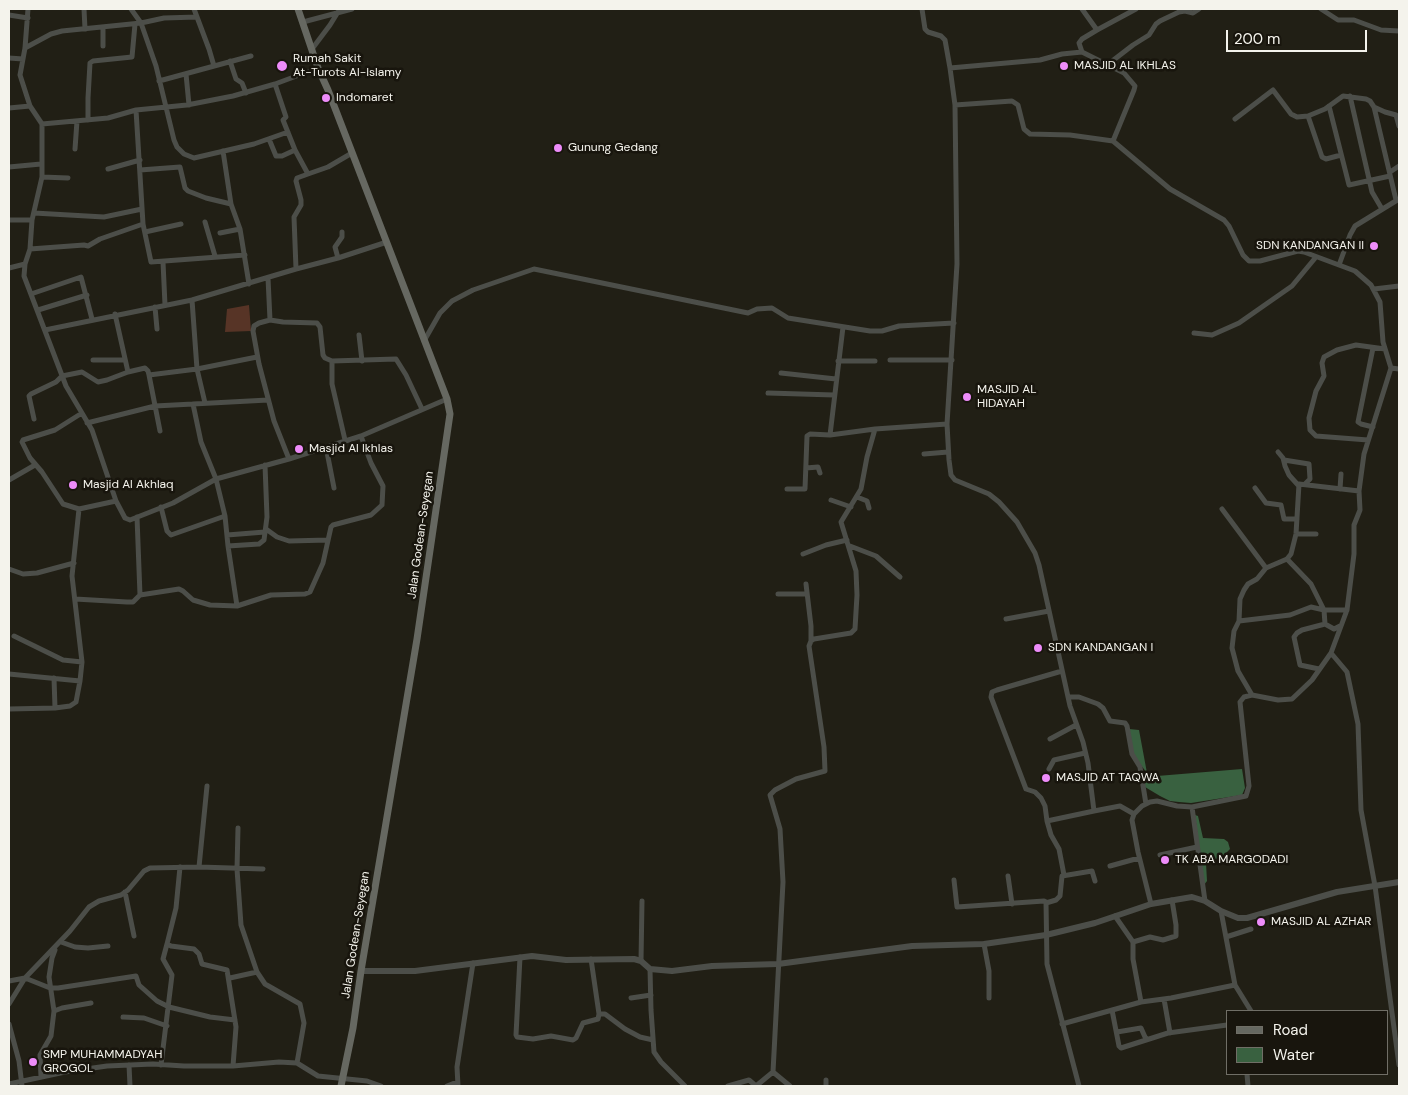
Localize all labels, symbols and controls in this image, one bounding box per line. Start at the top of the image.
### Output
scale bar [1228,20,1369,52]
text: 200 m [1234,29,1280,49]
place label: Rumah Sakit At-Turots Al-Islamy [293,52,401,80]
marker: Rumah Sakit At-Turots Al-Islamy [275,59,289,73]
place label: MASJID AL IKHLAS [1074,59,1176,73]
marker: MASJID AL IKHLAS [1058,60,1070,72]
place label: Indomaret [336,91,393,105]
marker: Indomaret [320,92,332,104]
place label: Gunung Gedang [568,141,658,155]
marker: Gunung Gedang [552,142,564,154]
place label: SDN KANDANGAN II [1256,239,1364,253]
marker: SDN KANDANGAN II [1368,240,1380,252]
place label: MASJID AL HIDAYAH [977,383,1037,411]
marker: MASJID AL HIDAYAH [961,391,973,403]
place label: Masjid Al Ikhlas [309,442,393,456]
marker: Masjid Al Ikhlas [293,443,305,455]
street label: Jalan Godean-Seyegan [405,470,437,600]
place label: Masjid Al Akhlaq [83,478,174,492]
marker: Masjid Al Akhlaq [67,479,79,491]
place label: SDN KANDANGAN I [1048,641,1153,655]
marker: SDN KANDANGAN I [1032,642,1044,654]
place label: MASJID AT TAQWA [1056,771,1160,785]
marker: MASJID AT TAQWA [1040,772,1052,784]
place label: TK ABA MARGODADI [1175,853,1288,867]
marker: TK ABA MARGODADI [1159,854,1171,866]
street label: Jalan Godean-Seyegan [339,870,373,1000]
place label: MASJID AL AZHAR [1271,915,1371,929]
marker: MASJID AL AZHAR [1255,916,1267,928]
legend [1226,1010,1388,1075]
text: Road [1273,1020,1308,1040]
text: Water [1273,1045,1314,1065]
place label: SMP MUHAMMADYAH GROGOL [43,1048,162,1076]
marker: SMP MUHAMMADYAH GROGOL [27,1056,39,1068]

